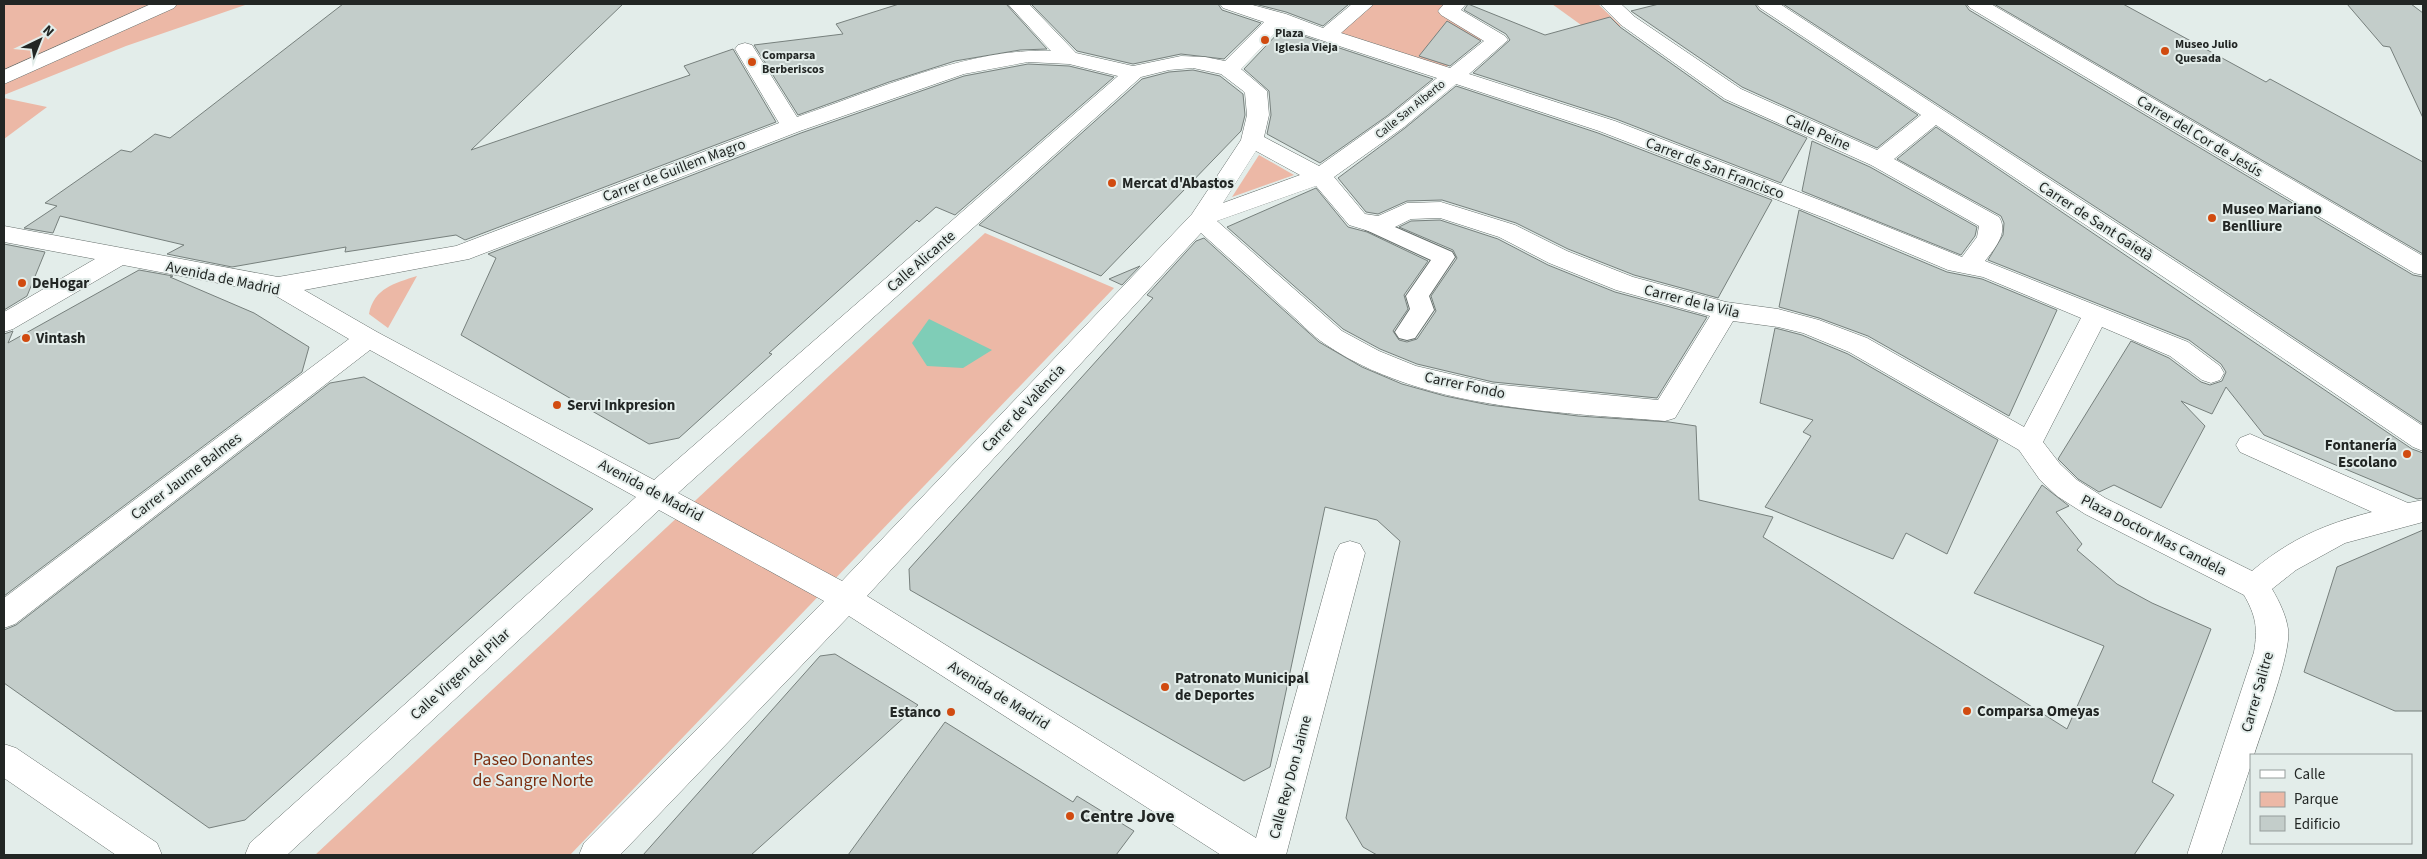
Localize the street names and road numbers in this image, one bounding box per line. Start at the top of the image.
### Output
street label: Calle San Alberto [1372,76,1449,143]
street label: Carrer del Cor de Jesús [2133,90,2267,182]
street label: Calle Peine [1782,109,1854,156]
street label: Carrer de San Francisco [1643,132,1787,205]
street label: Carrer de Guillem Magro [600,133,749,207]
street label: Carrer de Sant Gaietà [2034,176,2157,266]
street label: Calle Alicante [882,226,960,297]
street label: Avenida de Madrid [164,256,282,301]
street label: Carrer de la Vila [1642,279,1742,324]
street label: Carrer de València [977,360,1070,457]
street label: Carrer Fondo [1423,367,1507,404]
street label: Carrer Jaume Balmes [126,428,246,525]
street label: Avenida de Madrid [595,454,707,527]
street label: Plaza Doctor Mas Candela [2077,490,2230,581]
street label: Calle Virgen del Pilar [406,623,516,725]
street label: Carrer Salitre [2236,650,2279,735]
street label: Avenida de Madrid [944,656,1053,735]
street label: Calle Rey Don Jaime [1264,713,1317,841]

